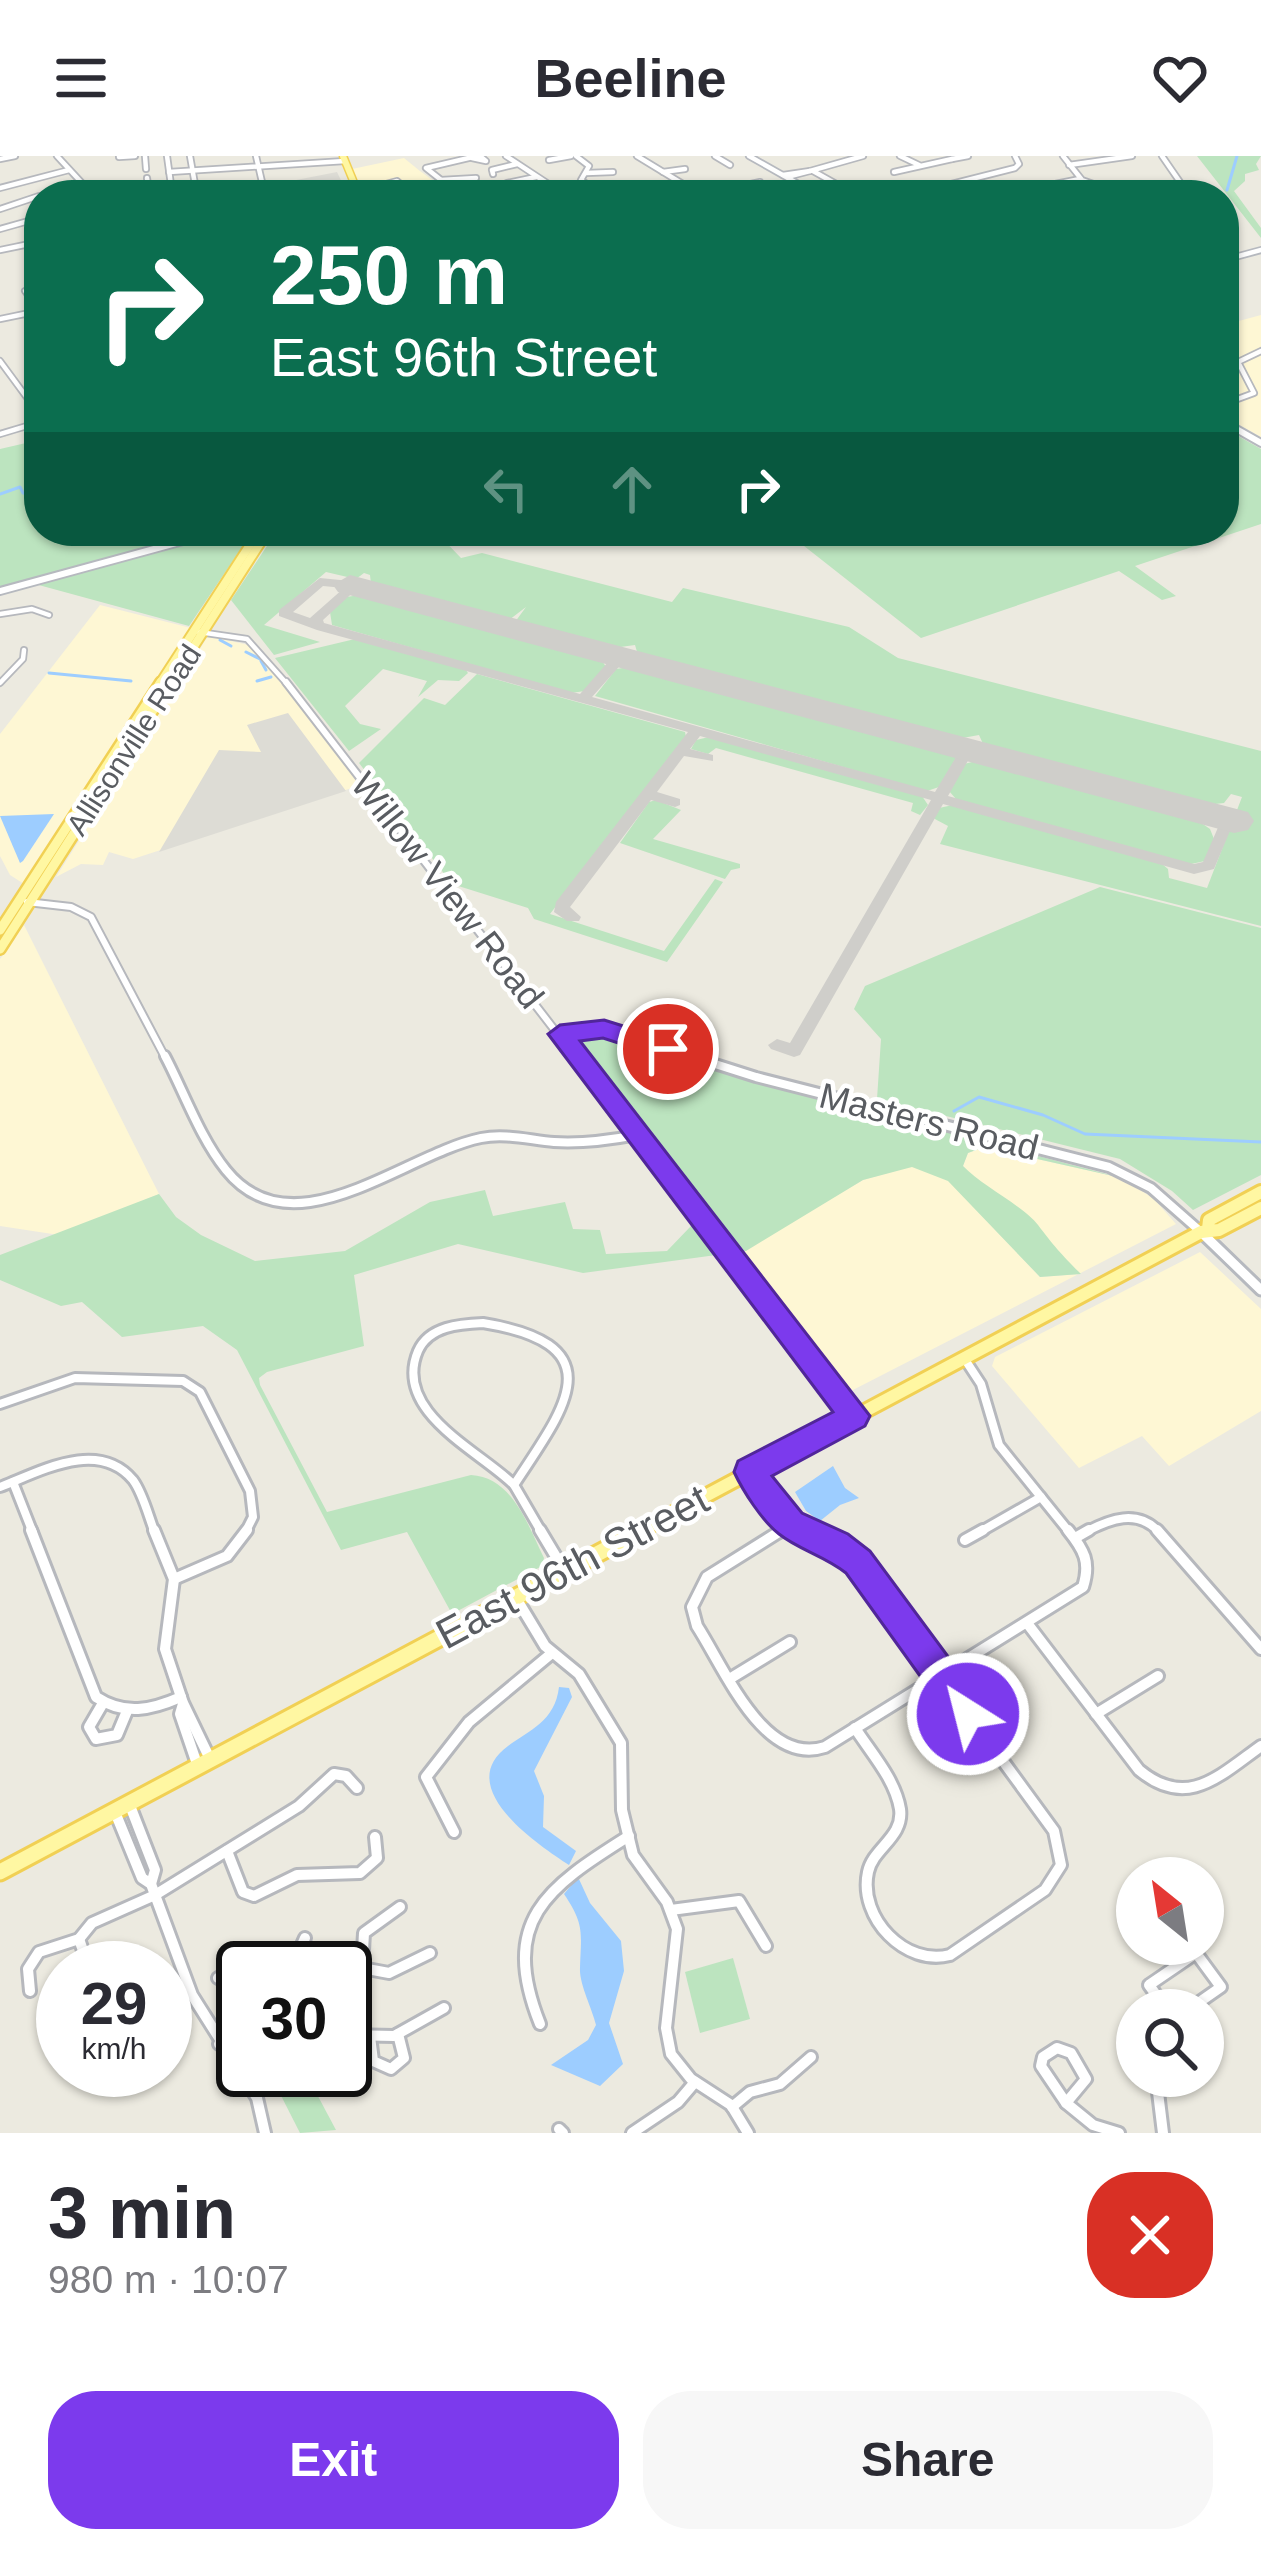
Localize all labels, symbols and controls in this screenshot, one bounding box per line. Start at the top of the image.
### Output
icon: menu [48,45,114,111]
icon: heart [1147,45,1213,111]
text: Beeline [534,48,727,108]
icon: right [72,228,228,384]
text: 250 m [270,228,508,322]
text: East 96th Street [270,327,657,387]
icon: left [473,456,539,522]
icon: ahead [599,456,665,522]
icon: right [725,456,791,522]
street label: Allisonville Road [60,638,207,841]
street label: Willow View Road [343,764,552,1016]
pin [617,998,719,1100]
icon: arrive [635,1016,701,1082]
street label: Masters Road [815,1074,1043,1168]
street label: East 96th Street [428,1475,717,1658]
position arrow [905,1651,1031,1777]
north arrow [1116,1857,1224,1965]
map controls [1116,1857,1224,2097]
speed limit sign: 30 [216,1941,372,2097]
text: 29 [81,1970,147,2037]
button: search [1116,1989,1224,2097]
text: km/h [81,2032,147,2065]
button: close [1087,2172,1213,2298]
text: 3 min [48,2173,236,2253]
text: 980 m · 10:07 [48,2258,289,2301]
button: Exit [48,2391,619,2529]
button: Share [643,2391,1213,2529]

